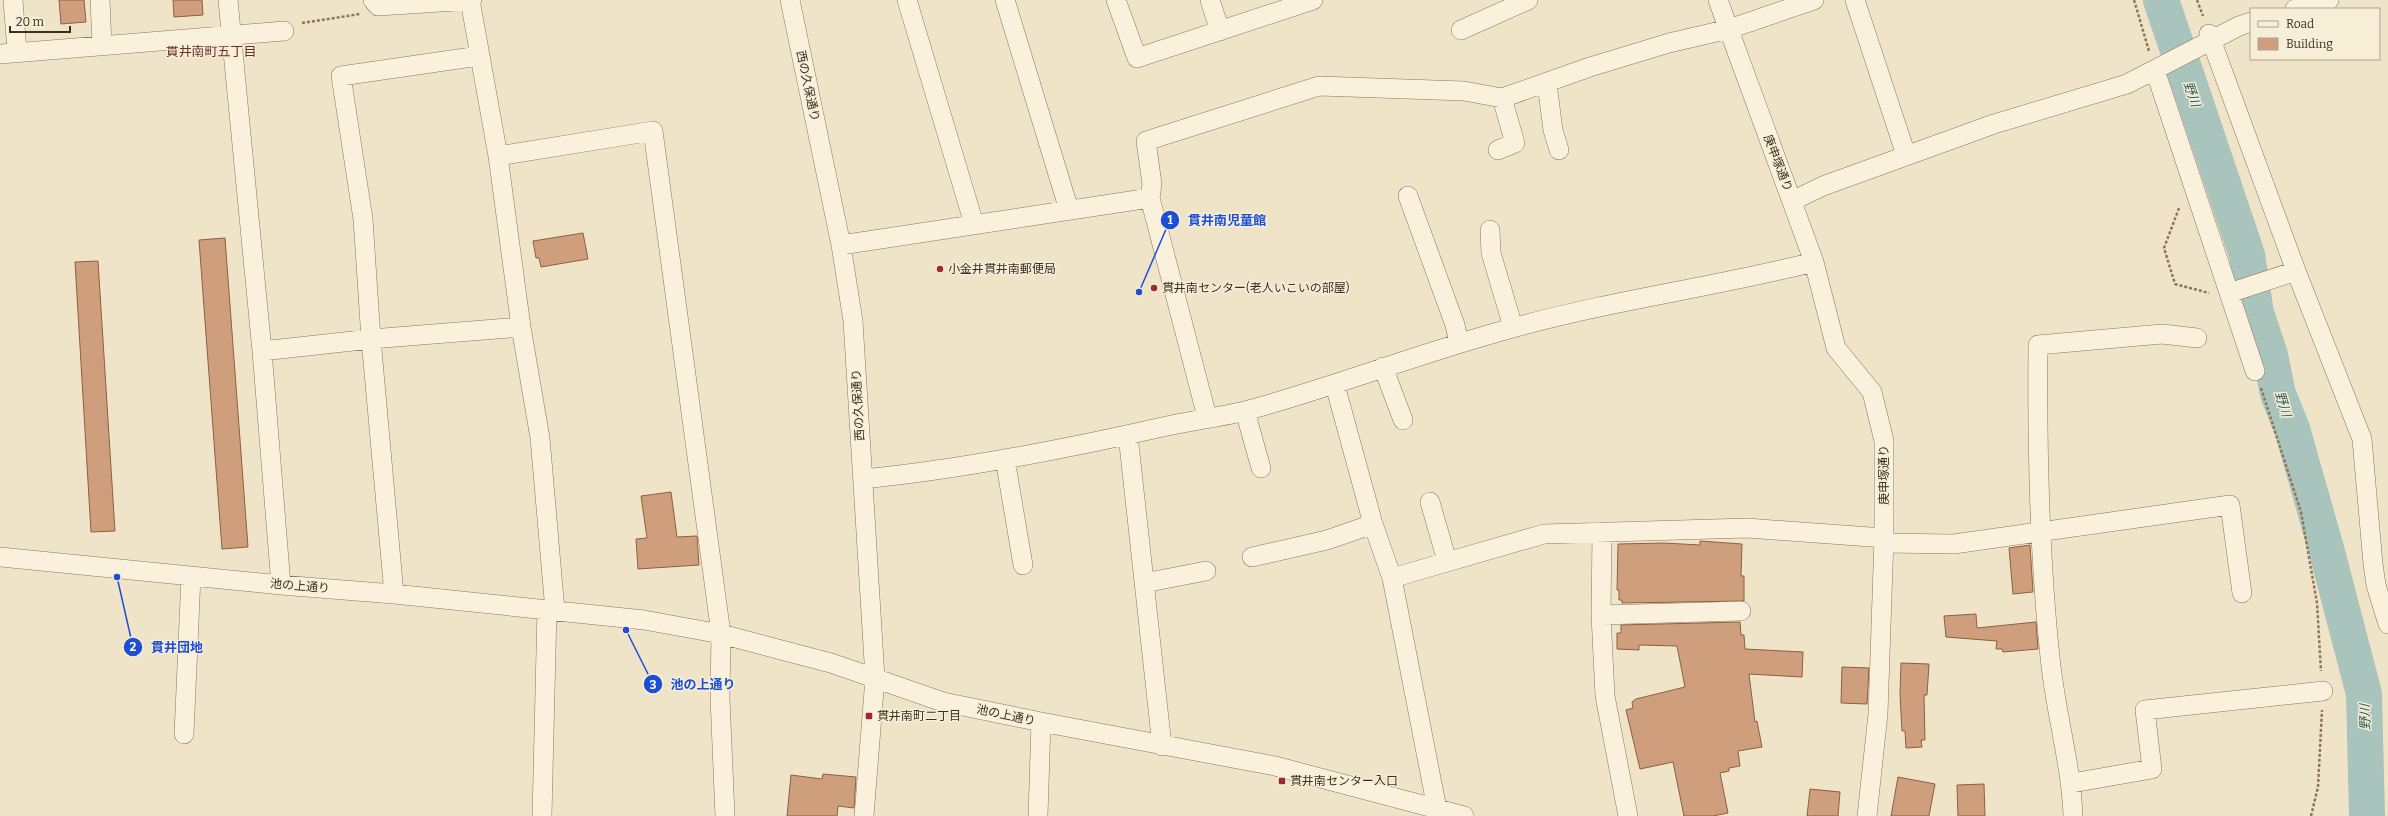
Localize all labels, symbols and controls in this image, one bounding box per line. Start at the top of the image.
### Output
scale bar [10,8,70,34]
legend [2250,8,2380,60]
text: 20 m [16,15,45,29]
text: Road [2286,17,2314,31]
text: Building [2286,37,2333,51]
district label: 貫井南町五丁目 [165,44,257,59]
street label: 西の久保通り [794,49,822,123]
water label: 野川 [2181,79,2204,111]
street label: 庚申塚通り [1761,132,1795,194]
callout: 貫井南児童館 [1160,207,1274,232]
text: 1 [1167,213,1173,227]
text: 貫井南児童館 [1188,213,1266,228]
place label: 小金井貫井南郵便局 [948,262,1056,276]
marker: 小金井貫井南郵便局 [935,264,945,274]
place label: 貫井南センター(老人いこいの部屋) [1162,280,1350,295]
marker: 貫井南センター(老人いこいの部屋) [1149,283,1159,293]
street label: 西の久保通り [849,369,867,441]
water label: 野川 [2272,389,2295,421]
street label: 庚申塚通り [1877,445,1891,505]
street label: 池の上通り [269,576,331,596]
callout: 貫井団地 [123,634,211,659]
text: 2 [130,640,137,654]
text: 貫井団地 [151,640,203,655]
callout: 池の上通り [643,672,744,697]
text: 池の上通り [670,677,736,692]
text: 3 [650,678,657,692]
street label: 池の上通り [975,702,1037,728]
water label: 野川 [2357,702,2373,730]
place label: 貫井南町二丁目 [877,709,961,723]
marker: 貫井南町二丁目 [864,711,874,721]
place label: 貫井南センター入口 [1290,774,1398,788]
marker: 貫井南センター入口 [1277,776,1287,786]

